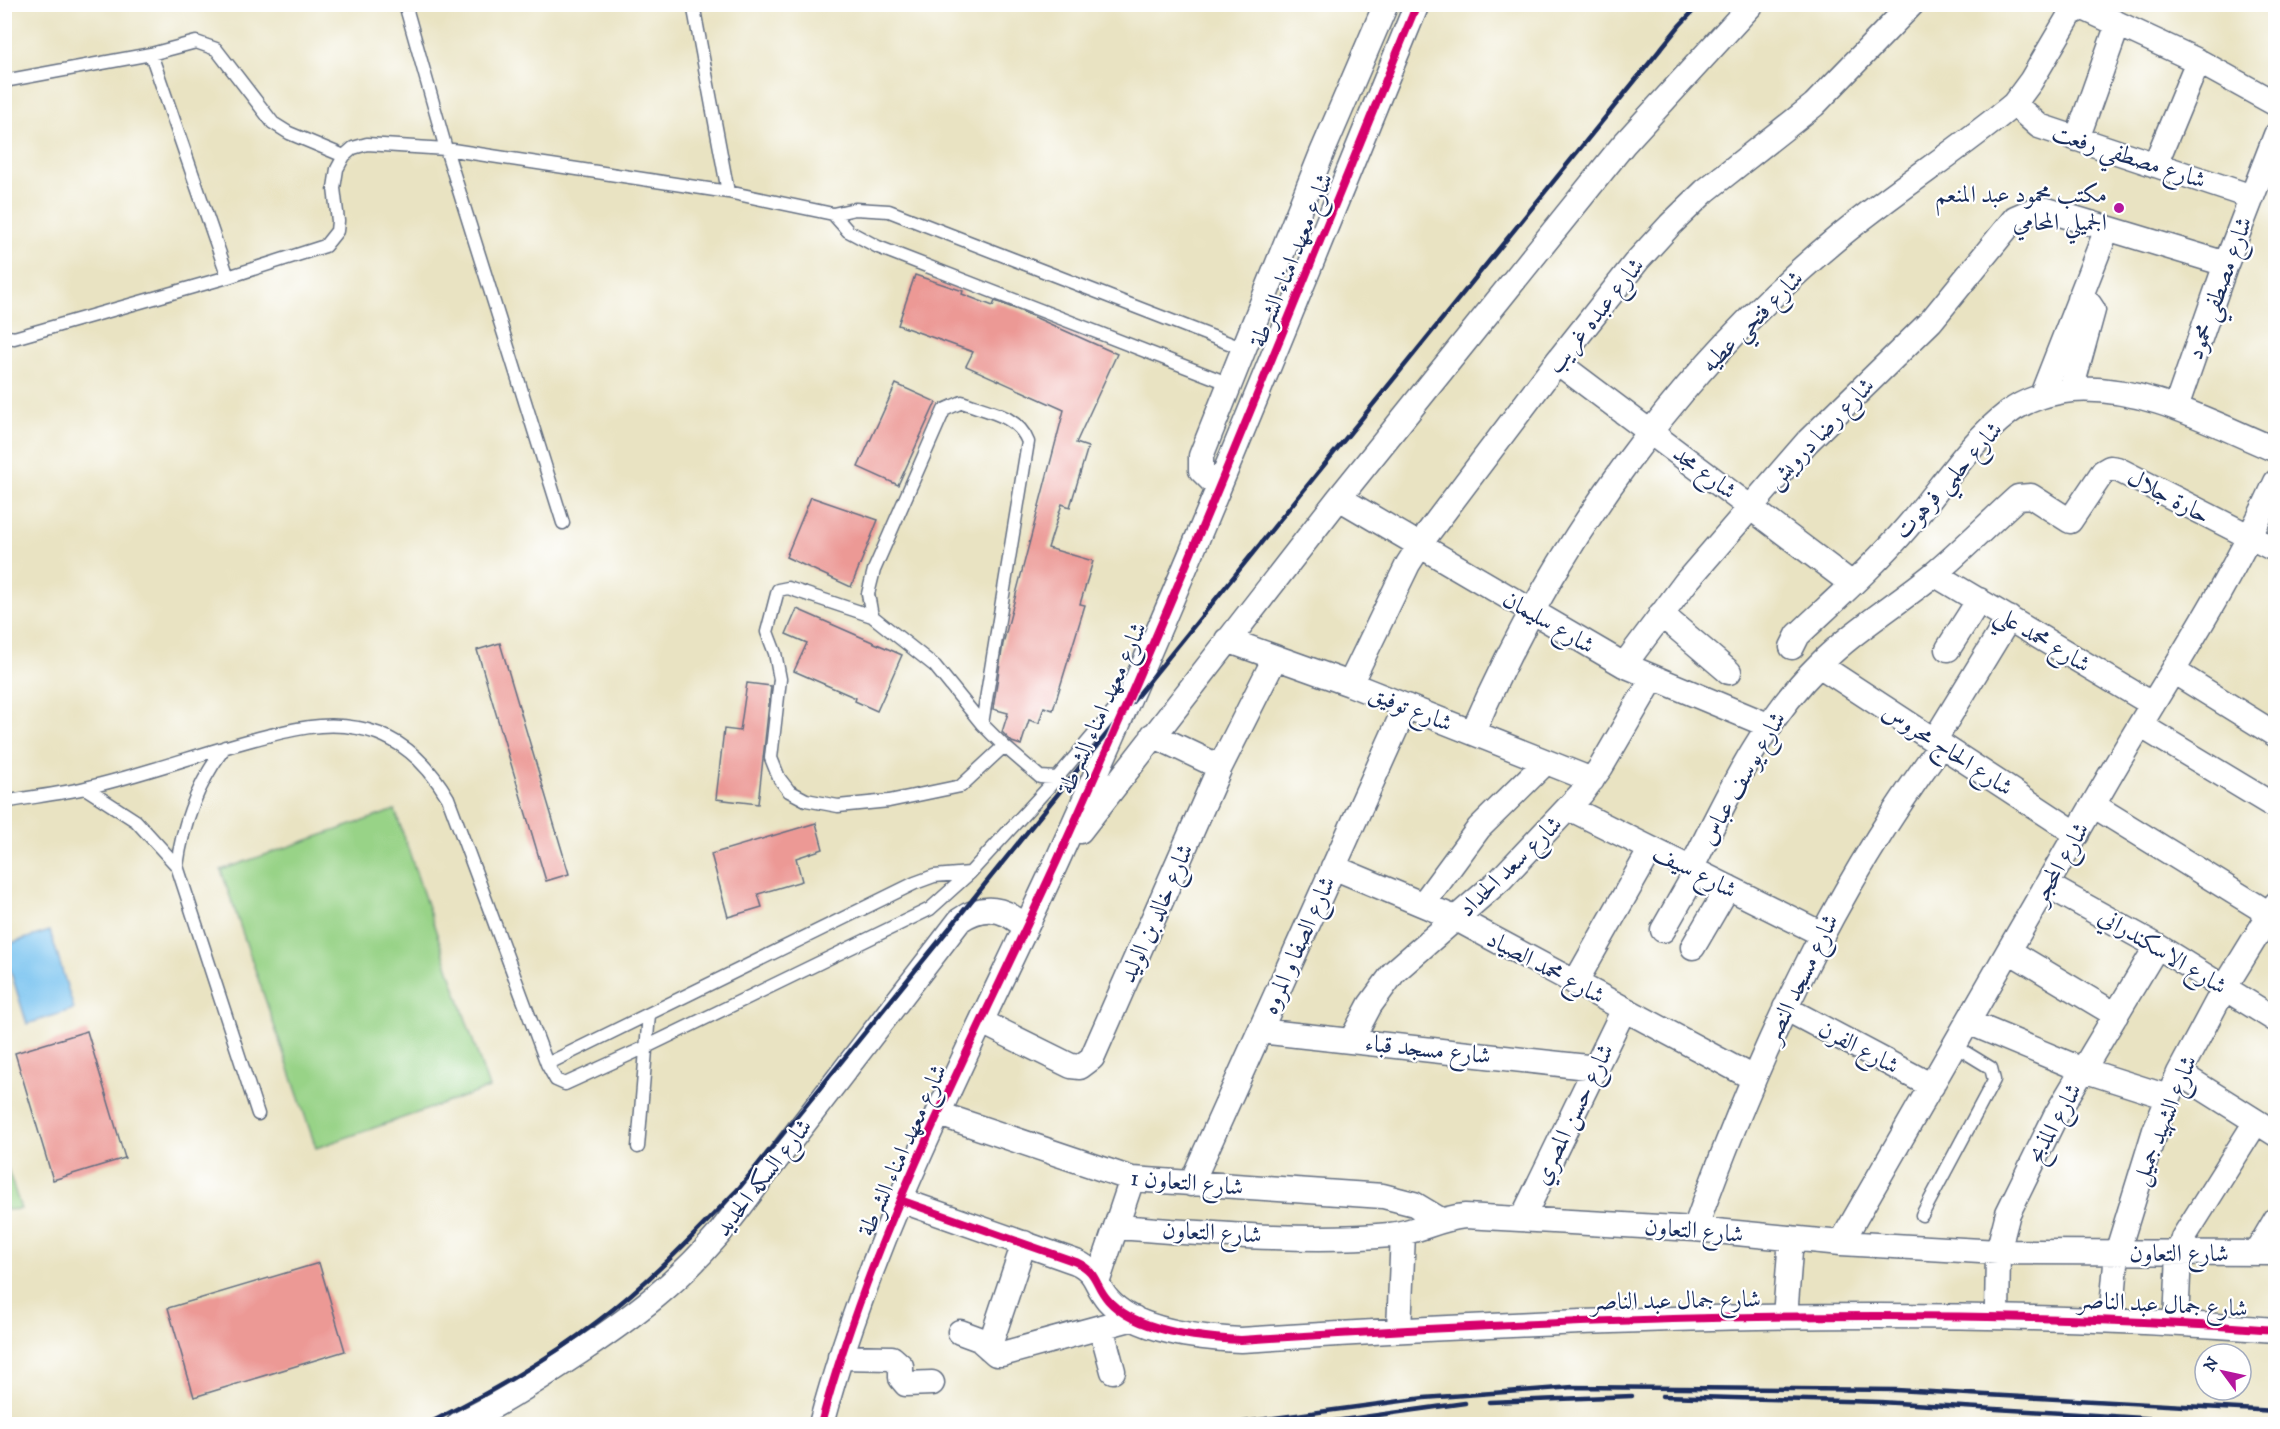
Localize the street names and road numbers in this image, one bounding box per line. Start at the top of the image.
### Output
street label: شارع مصطفي رفعت [2046,118,2209,203]
street label: شارع معهد امناء الشرطة [1243,169,1344,353]
street label: شارع مصطفي محمود [2180,213,2266,366]
street label: شارع عبده غريب [1540,252,1655,382]
street label: شارع فتحي عطيه [1695,264,1815,384]
street label: شارع رضا درويش [1760,371,1884,499]
street label: شارع حلمي فرهوت [1888,415,2015,551]
street label: شارع مجد [1664,439,1742,510]
street label: حارة جلال [2122,463,2215,531]
street label: شارع سليمان [1495,585,1600,665]
street label: شارع محمد علي [1986,600,2096,686]
street label: شارع معهد امناء الشرطة [1051,618,1158,801]
street label: شارع توفيق [1363,679,1457,743]
street label: شارع الحاج محروس [1874,696,2018,807]
street label: شارع يوسف عباس [1693,706,1797,853]
street label: شارع سعد الحداد [1452,810,1572,927]
street label: شارع المحجر [2024,817,2100,915]
street label: شارع سيف [1646,838,1742,909]
street label: شارع خالد بن الوليد [1113,839,1205,989]
street label: شارع الصفا و المروه [1255,872,1346,1021]
street label: شارع الاسكندراني [2091,902,2232,1005]
street label: شارع مسجد النصر [1756,909,1850,1052]
street label: شارع محمد الصياد [1479,924,1610,1015]
street label: شارع الفرن [1811,1014,1904,1085]
street label: شارع مسجد قباء [1363,1028,1492,1076]
street label: شارع حسن المصري [1527,1039,1625,1192]
street label: شارع الشهيد جميل [2125,1051,2208,1191]
street label: شارع معهد امناء الشرطة [851,1060,958,1243]
street label: شارع المذبح [2021,1078,2093,1171]
street label: شارع السكه الحديد [708,1113,822,1245]
street label: شارع التعاون 1 [1129,1163,1245,1207]
street label: شارع التعاون [1643,1212,1745,1254]
street label: شارع التعاون [1161,1215,1263,1255]
street label: شارع التعاون [2129,1239,2229,1273]
street label: شارع جمال عبد الناصر [1588,1285,1761,1322]
street label: شارع جمال عبد الناصر [2074,1285,2249,1328]

